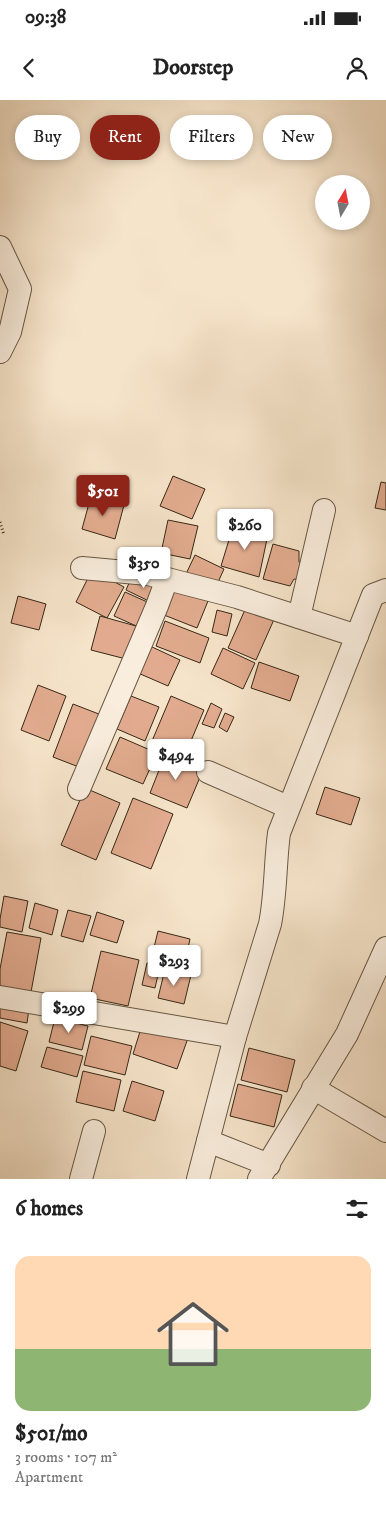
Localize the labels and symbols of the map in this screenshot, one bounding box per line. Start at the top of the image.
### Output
north arrow [315,175,370,230]
pin: $501 [73,474,133,517]
pin: $260 [215,508,275,551]
pin: $350 [114,546,174,589]
pin: $494 [146,738,206,781]
pin: $293 [144,944,204,987]
pin: $299 [39,992,99,1034]

